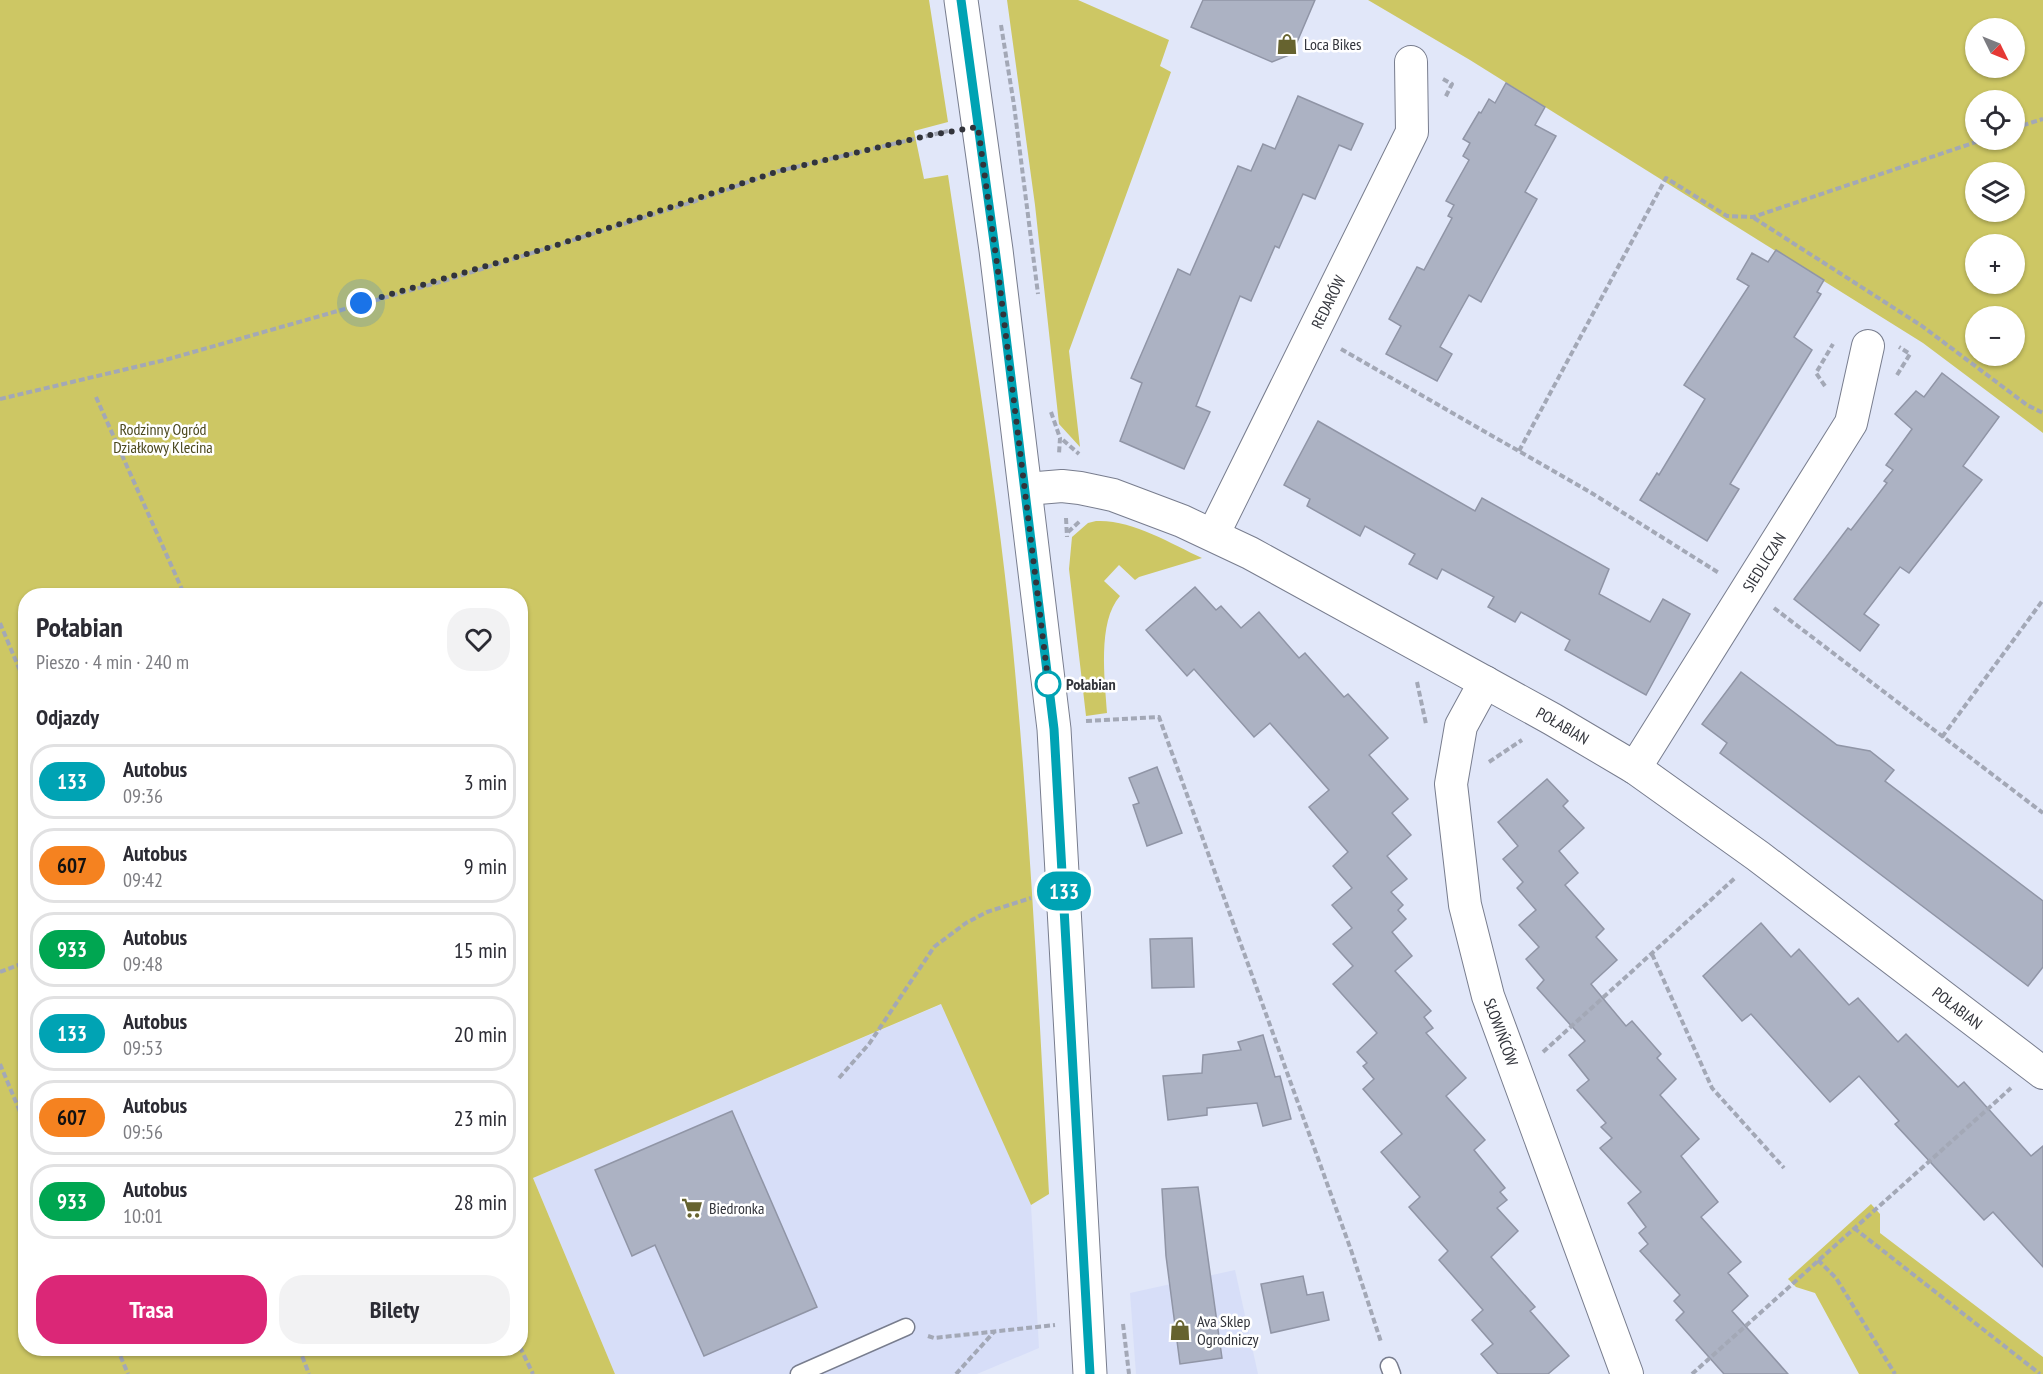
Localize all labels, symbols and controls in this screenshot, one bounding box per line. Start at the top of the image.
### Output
north arrow [1965,18,2025,78]
map controls [1965,18,2025,366]
shop icon: Loca Bikes [1275,32,1299,56]
place label: Loca Bikes [1304,34,1361,54]
button: locate [1965,90,2025,150]
button: layers [1965,162,2025,222]
button: + [1965,234,2025,294]
street label: REDARÓW [1307,272,1350,332]
your location [346,288,376,318]
button: − [1965,306,2025,366]
park label: Rodzinny Ogród Działkowy Klecina [113,419,213,457]
street label: SIEDLICZAN [1738,529,1790,595]
text: Połabian [36,608,123,645]
button: heart [447,608,510,671]
text: Pieszo · 4 min · 240 m [36,649,189,675]
marker: Połabian [1035,671,1061,697]
place label: Połabian [1066,674,1116,694]
street label: POŁABIAN [1533,702,1593,749]
text: Odjazdy [36,703,99,731]
text: Autobus [123,755,187,783]
text: 133 [57,768,87,795]
text: 3 min [464,768,507,796]
text: 09:36 [123,783,163,809]
text: Autobus [123,839,187,867]
text: 607 [57,852,87,879]
text: 9 min [464,852,507,880]
text: 09:42 [123,867,163,893]
line badge: 133 [1030,872,1098,910]
text: 133 [1049,878,1079,905]
text: Autobus [123,923,187,951]
text: 933 [57,936,87,963]
text: 15 min [454,936,507,964]
text: 09:48 [123,951,163,977]
street label: POŁABIAN [1929,983,1987,1033]
street label: SŁOWIŃCÓW [1480,995,1523,1069]
text: Autobus [123,1007,187,1035]
text: 133 [57,1020,87,1047]
text: 20 min [454,1020,507,1048]
text: 09:53 [123,1035,163,1061]
text: Autobus [123,1091,187,1119]
text: 607 [57,1104,87,1131]
text: 23 min [454,1104,507,1132]
text: 09:56 [123,1119,163,1145]
text: Autobus [123,1175,187,1203]
text: 933 [57,1188,87,1215]
text: 28 min [454,1188,507,1216]
supermarket icon: Biedronka [680,1196,704,1220]
place label: Biedronka [709,1198,764,1218]
text: 10:01 [123,1203,163,1229]
button: Trasa [36,1275,267,1344]
button: Bilety [279,1275,510,1344]
place label: Ava Sklep Ogrodniczy [1197,1311,1259,1349]
shop icon: Ava Sklep Ogrodniczy [1168,1318,1192,1342]

